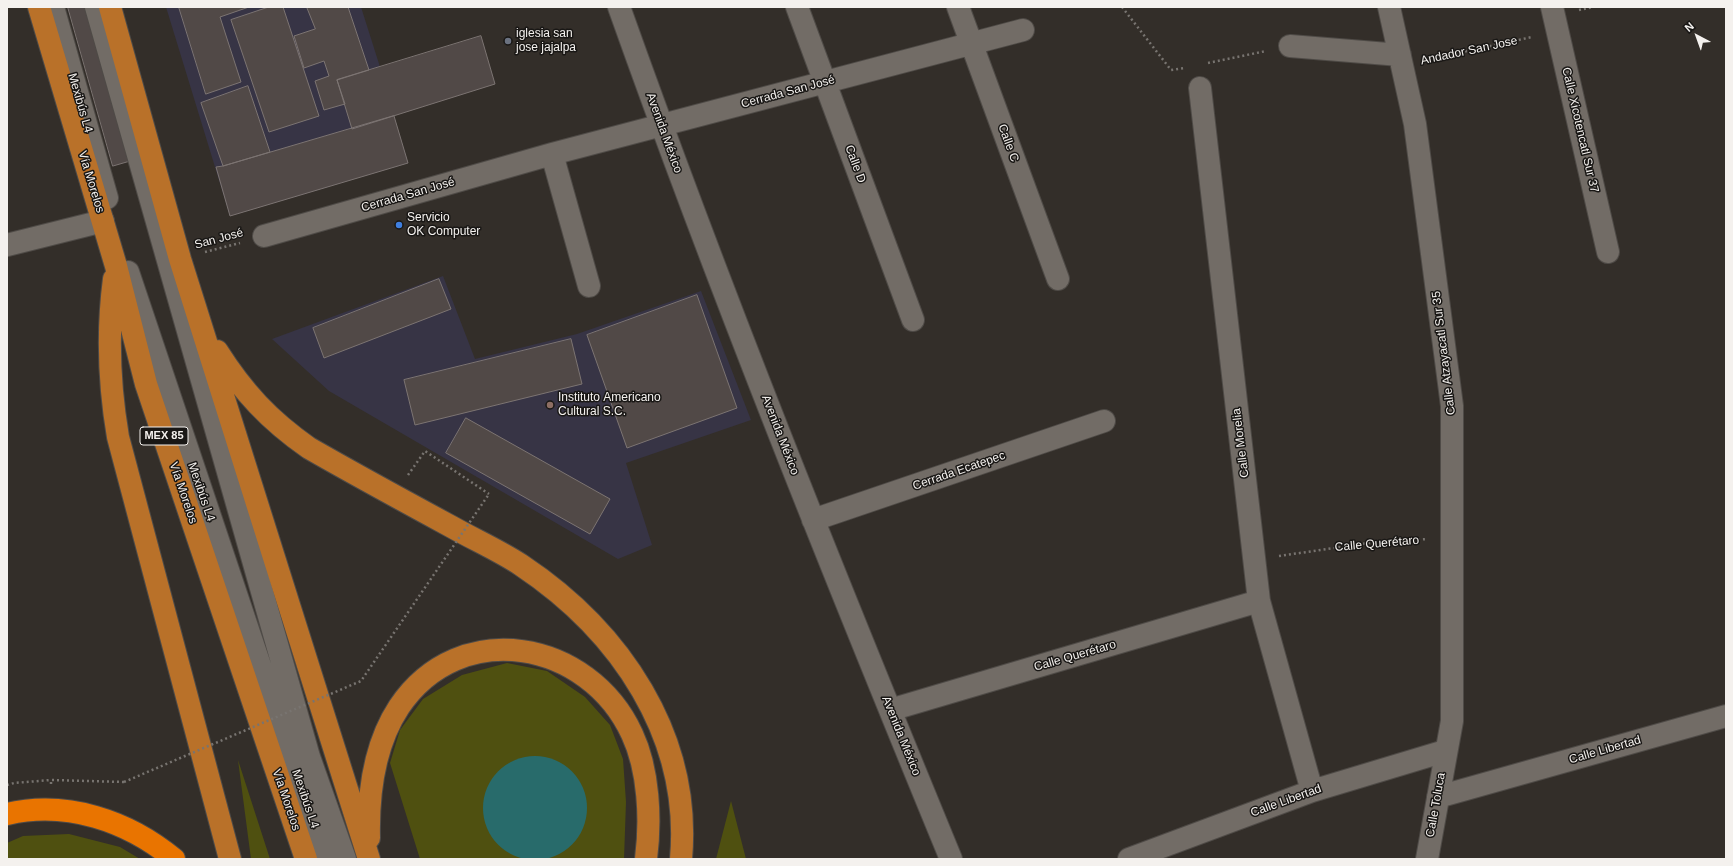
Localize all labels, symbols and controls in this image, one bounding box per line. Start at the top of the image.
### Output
north arrow [1677,16,1717,56]
text: N [1682,20,1696,34]
place label: iglesia san jose jajalpa [516,27,576,55]
street label: Andador San Jose [1419,34,1519,68]
marker: iglesia san jose jajalpa [503,36,513,46]
street label: Calle Xicotencatl Sur 37 [1559,66,1601,194]
street label: Mexibús L4 [65,72,95,134]
street label: Cerrada San José [739,73,837,111]
street label: Avenida México [643,91,685,175]
street label: Calle C [995,122,1021,164]
street label: Calle D [842,143,868,185]
street label: Vía Morelos [75,149,107,215]
street label: Cerrada San José [360,175,456,215]
place label: Servicio OK Computer [407,211,480,239]
marker: Servicio OK Computer [394,220,404,230]
street label: San José [193,226,245,252]
street label: Calle Atzayacatl Sur 35 [1429,290,1459,416]
place label: Instituto Americano Cultural S.C. [558,391,661,419]
street label: Avenida México [758,393,802,477]
marker: Instituto Americano Cultural S.C. [545,400,555,410]
street label: Calle Morelia [1230,407,1252,479]
road number: MEX 85 [140,427,188,445]
street label: Cerrada Ecatepec [911,448,1007,494]
street label: Vía Morelos [166,460,200,526]
street label: Mexibús L4 [184,461,218,523]
street label: Calle Querétaro [1334,533,1420,555]
street label: Calle Querétaro [1032,637,1118,675]
street label: Avenida México [878,694,924,778]
street label: Calle Libertad [1567,733,1643,767]
street label: Vía Morelos [269,767,303,833]
street label: Mexibús L4 [288,768,322,830]
street label: Calle Toluca [1423,772,1449,838]
street label: Calle Libertad [1249,782,1323,820]

